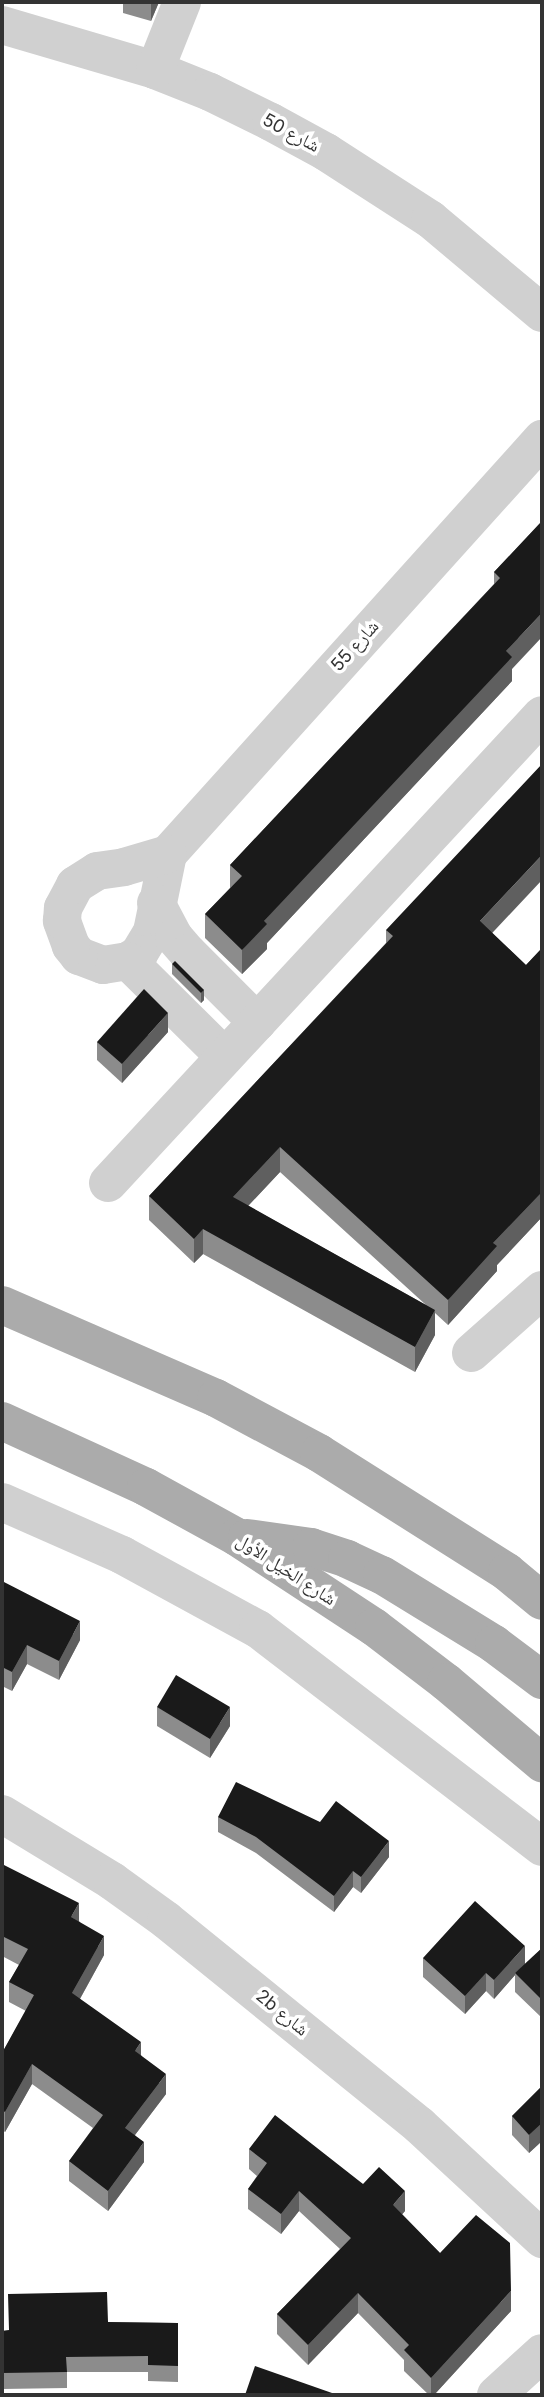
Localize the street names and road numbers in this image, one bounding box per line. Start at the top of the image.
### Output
street label: شارع 50 [259,109,323,157]
street label: شارع 55 [327,616,383,676]
street label: شارع الخيل الأول [232,1530,340,1610]
street label: 2b شارع [251,1985,313,2041]

